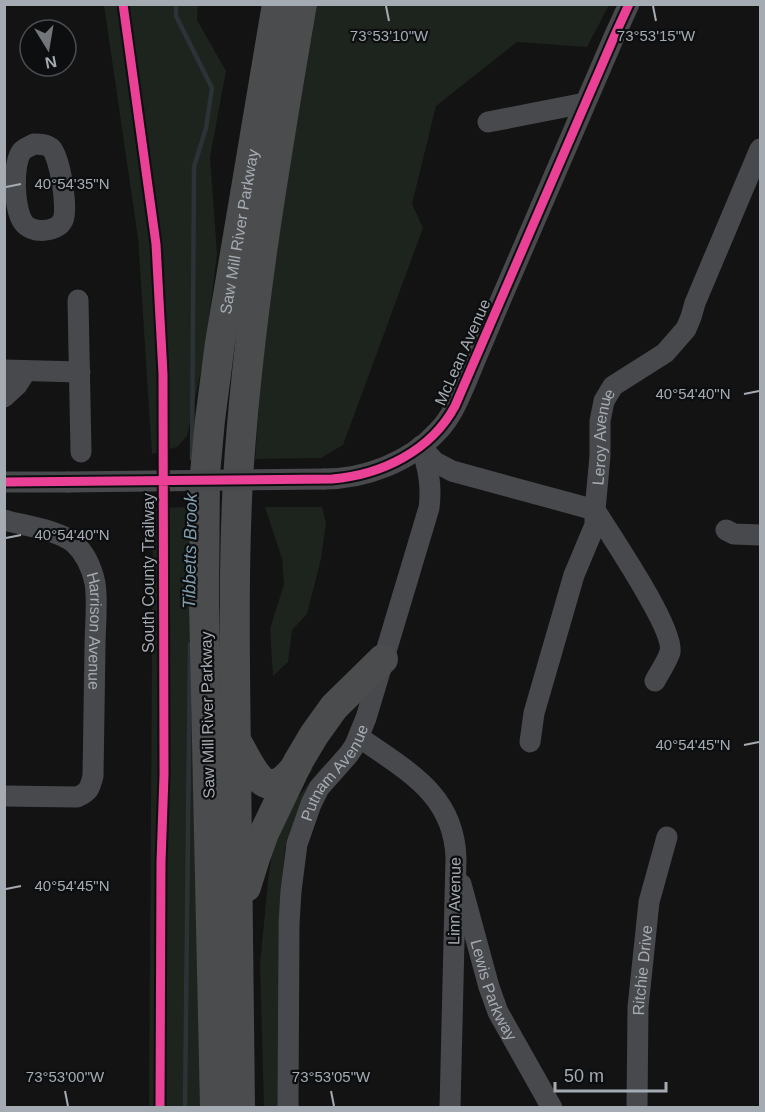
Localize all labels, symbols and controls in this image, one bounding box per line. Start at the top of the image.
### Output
north arrow [18,18,78,78]
text: 73°53'10"W [350,27,429,44]
text: 73°53'15"W [617,27,696,44]
text: N [43,53,58,72]
street label: Saw Mill River Parkway [217,148,261,316]
text: 40°54'35"N [34,175,110,192]
street label: McLean Avenue [431,296,494,408]
text: 40°54'40"N [655,385,731,402]
street label: Leroy Avenue [589,386,618,486]
water label: Tibbetts Brook [179,492,201,609]
street label: South County Trailway [140,493,157,653]
text: 40°54'40"N [34,526,110,543]
street label: Harrison Avenue [84,570,104,690]
street label: Saw Mill River Parkway [198,631,217,799]
street label: Putnam Avenue [298,722,371,823]
text: 40°54'45"N [655,736,731,753]
street label: Linn Avenue [445,857,464,945]
text: 40°54'45"N [34,877,110,894]
street label: Ritchie Drive [630,924,656,1015]
street label: Lewis Parkway [467,938,520,1043]
scale bar [555,1055,666,1093]
text: 50 m [564,1066,604,1086]
text: 73°53'00"W [26,1068,105,1085]
text: 73°53'05"W [292,1068,371,1085]

